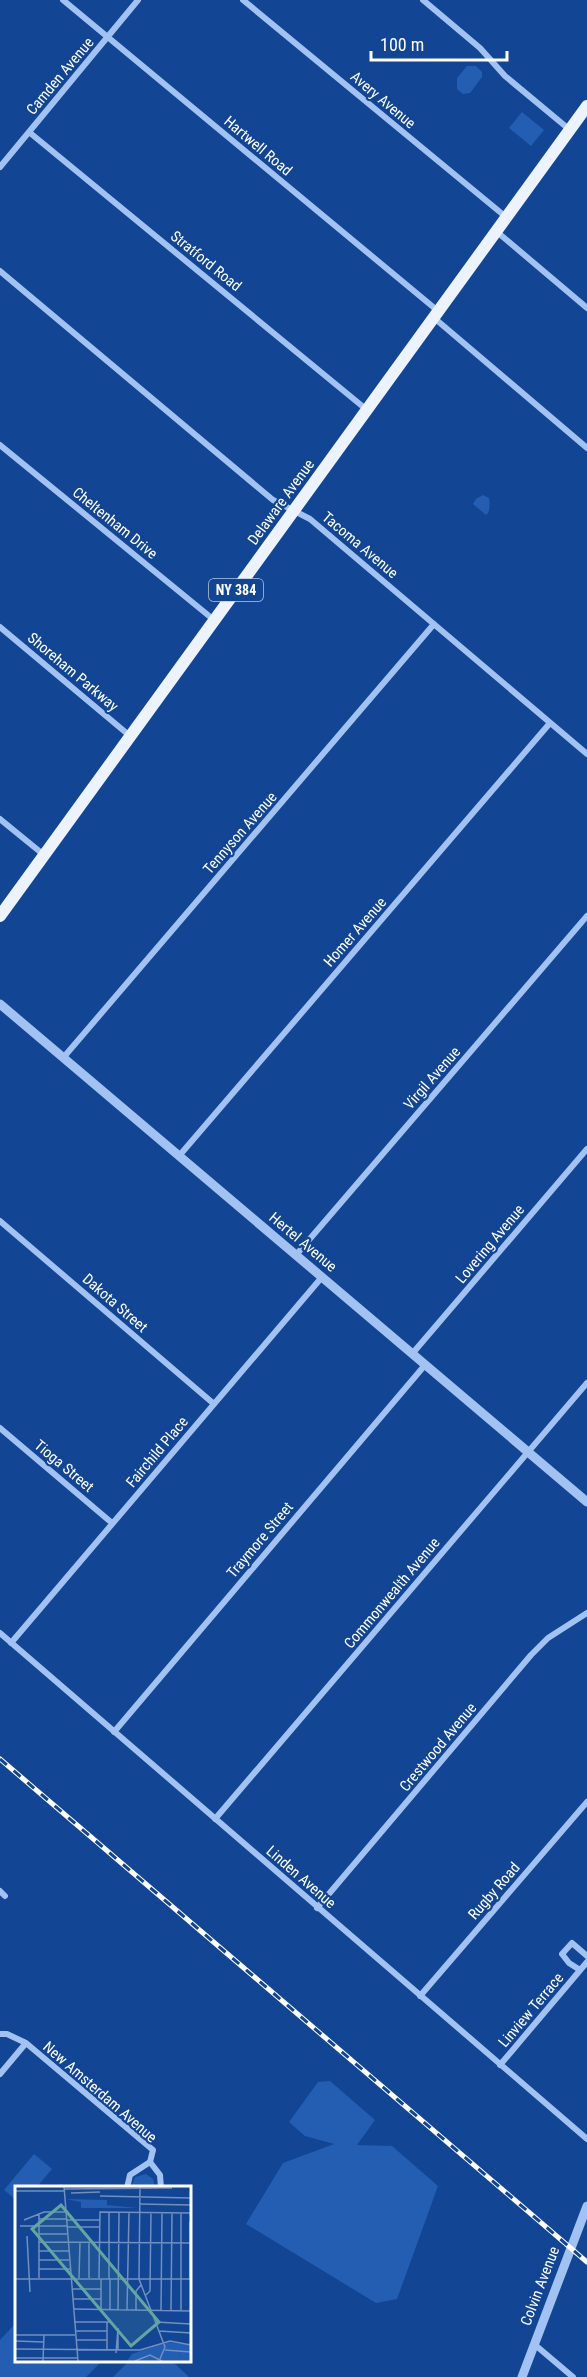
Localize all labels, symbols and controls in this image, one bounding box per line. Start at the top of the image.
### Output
scale bar [371,24,508,62]
street label: Camden Avenue [22,34,98,118]
text: 100 m [380,34,424,55]
street label: Avery Avenue [347,68,419,132]
street label: Hartwell Road [220,112,296,180]
street label: Stratford Road [167,227,245,295]
street label: Delaware Avenue [244,456,318,548]
street label: Cheltenham Drive [69,483,161,563]
street label: Tacoma Avenue [318,508,402,582]
road number: NY 384 [209,579,263,601]
street label: Shoreham Parkway [24,629,122,715]
street label: Tennyson Avenue [199,788,281,878]
street label: Homer Avenue [320,894,390,970]
street label: Virgil Avenue [400,1043,464,1113]
street label: Lovering Avenue [452,1201,528,1287]
street label: Hertel Avenue [265,1208,341,1276]
street label: Dakota Street [79,1270,151,1336]
street label: Fairchild Place [122,1413,192,1491]
street label: Tioga Street [31,1436,97,1496]
street label: Traymore Street [223,1498,297,1582]
street label: Commonwealth Avenue [340,1534,444,1652]
street label: Crestwood Avenue [396,1699,480,1795]
street label: Linden Avenue [263,1842,339,1912]
street label: Rugby Road [464,1859,524,1923]
street label: Linview Terrace [495,1969,567,2051]
street label: New Amsterdam Avenue [39,2038,161,2146]
inset map [15,2186,190,2362]
street label: Colvin Avenue [517,2244,563,2328]

